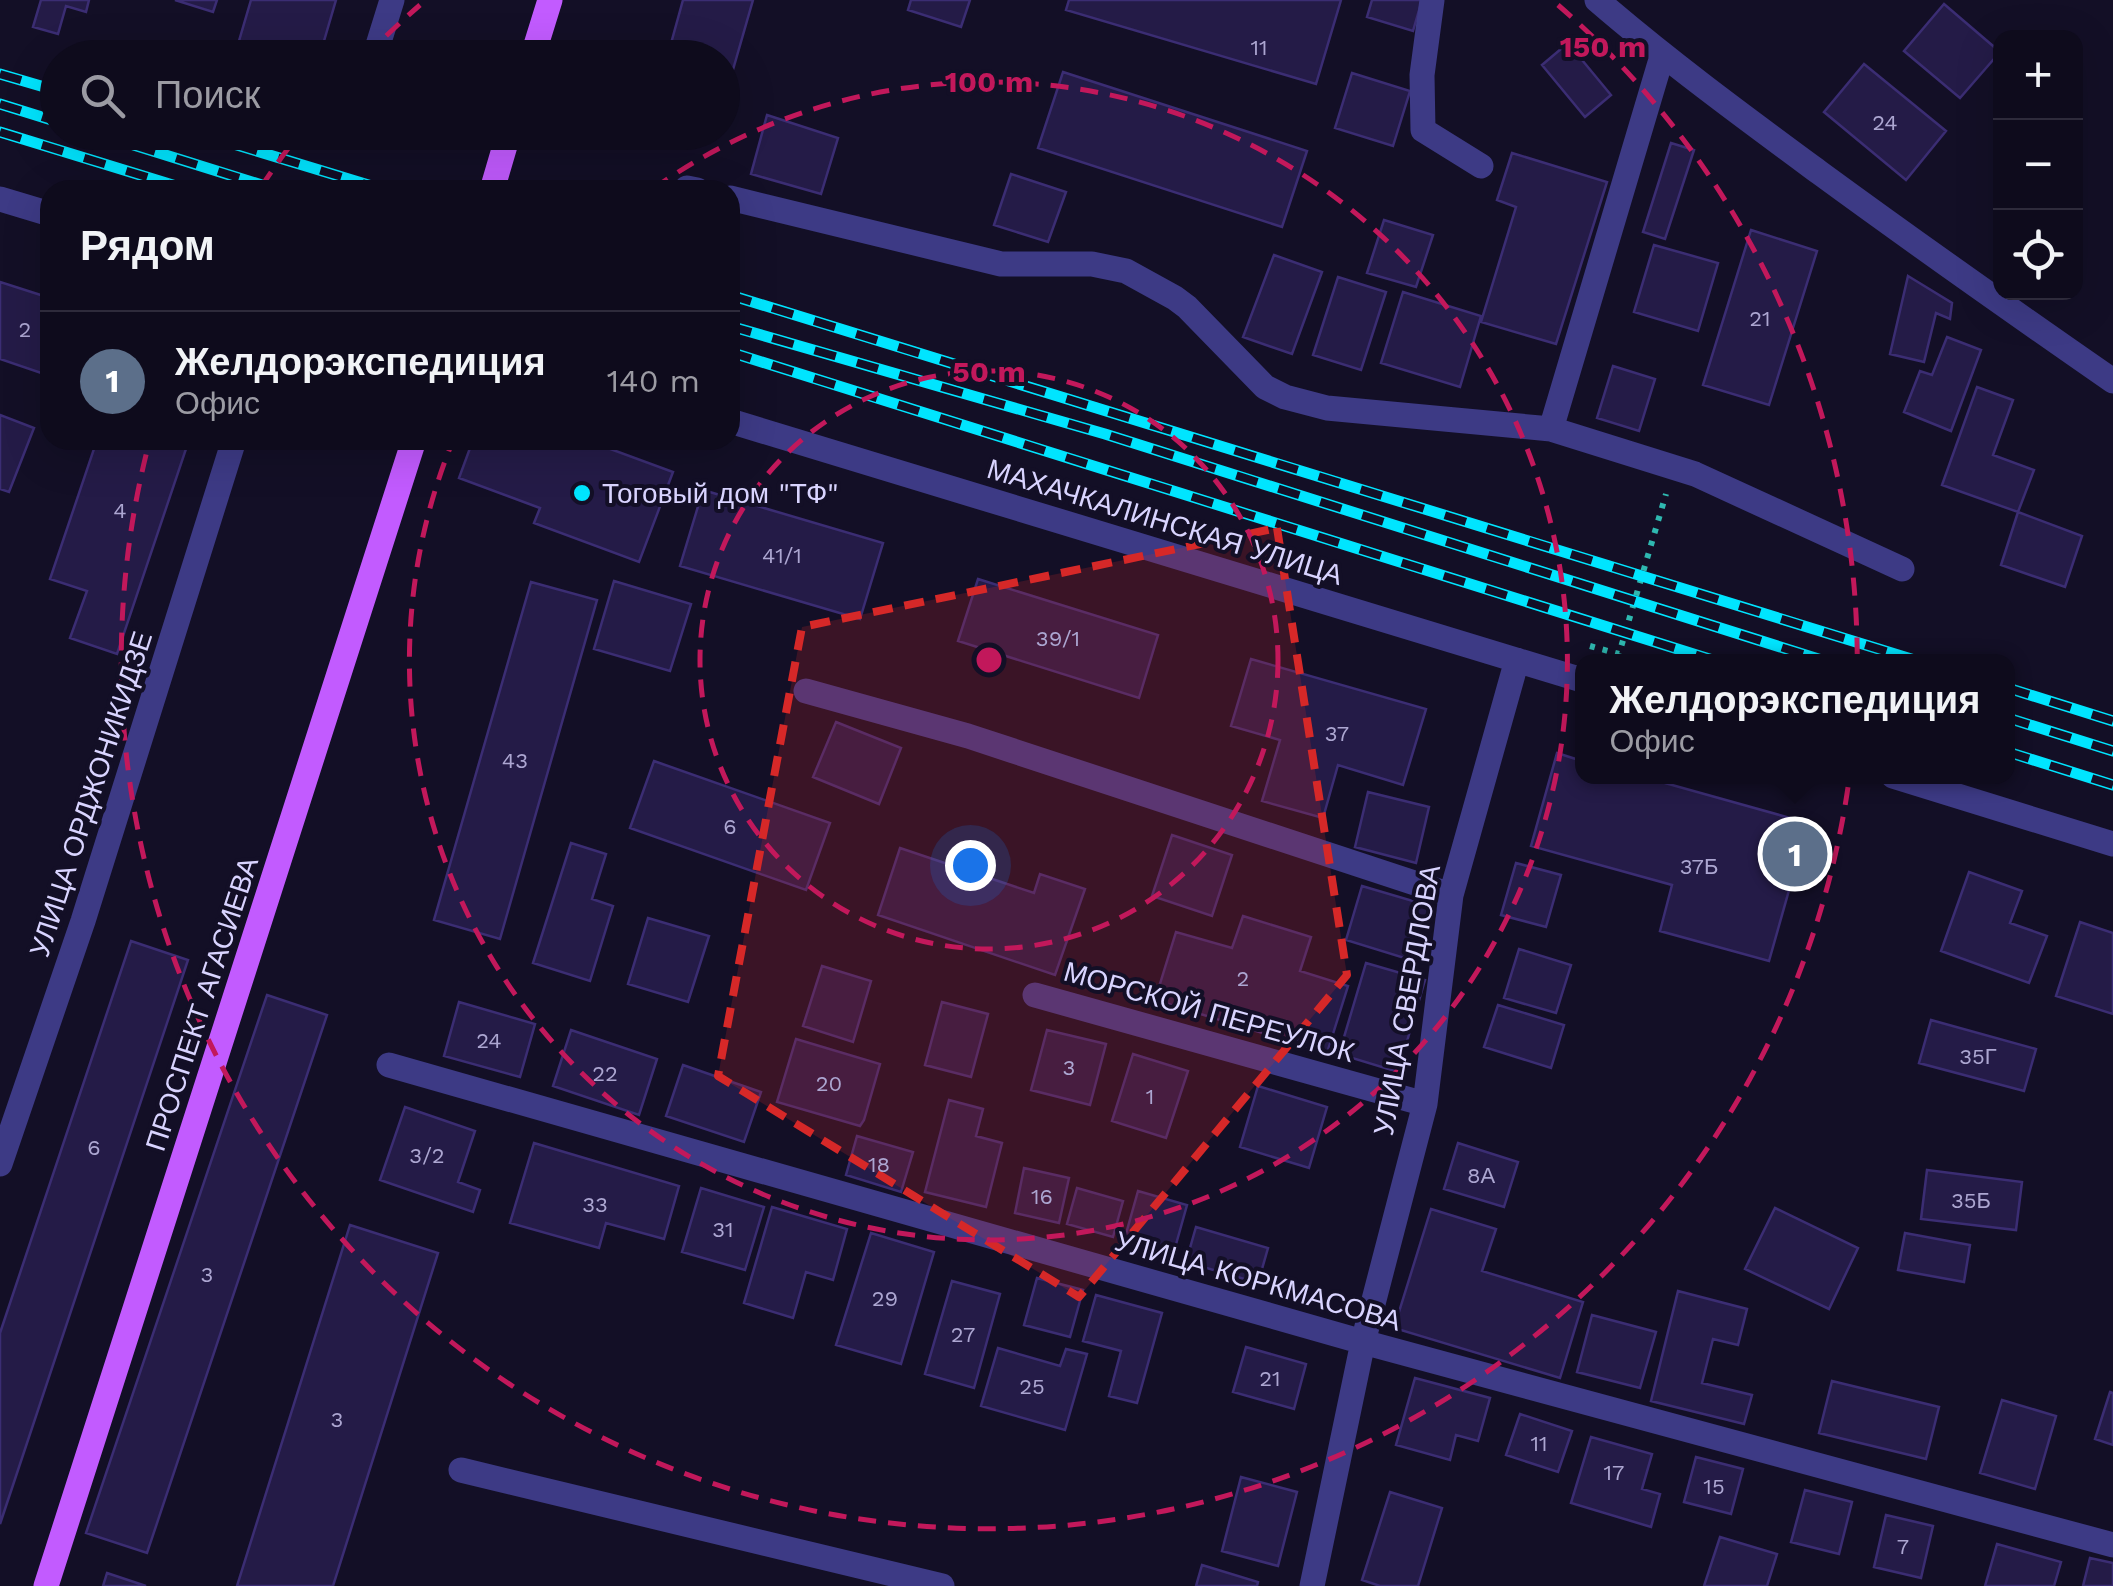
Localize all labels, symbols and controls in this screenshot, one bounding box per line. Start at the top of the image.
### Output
text: 150 m [1560,29,1646,64]
map controls [1993,30,2083,300]
button: + [1993,30,2083,120]
house number: 11 [1250,35,1268,60]
search box [40,40,740,150]
text: 100 m [945,64,1033,99]
icon: search [75,68,130,123]
text: Поиск [155,73,260,117]
house number: 24 [1872,110,1898,135]
button: − [1993,120,2083,210]
button: locate [1993,210,2083,300]
text: Рядом [80,221,215,270]
house number: 21 [1749,306,1771,331]
house number: 2 [19,317,31,342]
text: Желдорэкспедиция [175,340,546,384]
text: 50 m [952,354,1026,389]
text: 1 [106,362,119,400]
text: 140 m [607,362,700,400]
text: Офис [175,384,260,422]
street label: МАХАЧКАЛИНСКАЯ УЛИЦА [983,452,1347,592]
place label: Тоговый дом "ТФ" [602,477,839,510]
marker: Тоговый дом "ТФ" [571,482,593,504]
house number: 4 [113,498,127,523]
house number: 41/1 [762,543,802,568]
house number: 39/1 [1036,626,1080,651]
street label: УЛИЦА ОРДЖОНИКИДЗЕ [23,627,159,961]
centre of rings [971,642,1007,678]
popup [1575,654,2015,784]
text: Желдорэкспедиция [1610,678,1980,722]
house number: 37 [1325,721,1349,746]
text: Офис [1610,722,1695,760]
house number: 43 [502,748,528,773]
house number: 6 [723,814,737,839]
pin: 1 [1762,816,1828,892]
your location [945,840,996,891]
street label: ПРОСПЕКТ АГАСИЕВА [139,852,265,1155]
house number: 37Б [1680,854,1718,879]
street label: УЛИЦА СВЕРДЛОВА [1367,862,1447,1138]
street label: МОРСКОЙ ПЕРЕУЛОК [1060,955,1359,1069]
house number: 2 [1237,966,1249,991]
house number: 24 [476,1028,502,1053]
house number: 35Г [1959,1044,1997,1069]
house number: 3 [1063,1055,1075,1080]
house number: 22 [592,1061,618,1086]
house number: 20 [816,1071,842,1096]
house number: 1 [1146,1084,1154,1109]
house number: 6 [87,1135,101,1160]
house number: 3/2 [409,1143,445,1168]
house number: 18 [868,1152,890,1177]
house number: 8А [1467,1163,1495,1188]
house number: 16 [1031,1184,1053,1209]
house number: 35Б [1951,1188,1991,1213]
house number: 33 [582,1192,608,1217]
house number: 31 [712,1217,734,1242]
street label: УЛИЦА КОРКМАСОВА [1111,1224,1405,1338]
house number: 3 [201,1262,213,1287]
house number: 29 [872,1286,898,1311]
house number: 27 [951,1322,975,1347]
house number: 21 [1259,1366,1281,1391]
house number: 25 [1019,1374,1045,1399]
house number: 3 [331,1407,343,1432]
house number: 11 [1530,1431,1548,1456]
house number: 17 [1604,1460,1624,1485]
house number: 15 [1703,1474,1725,1499]
house number: 7 [1897,1534,1909,1559]

